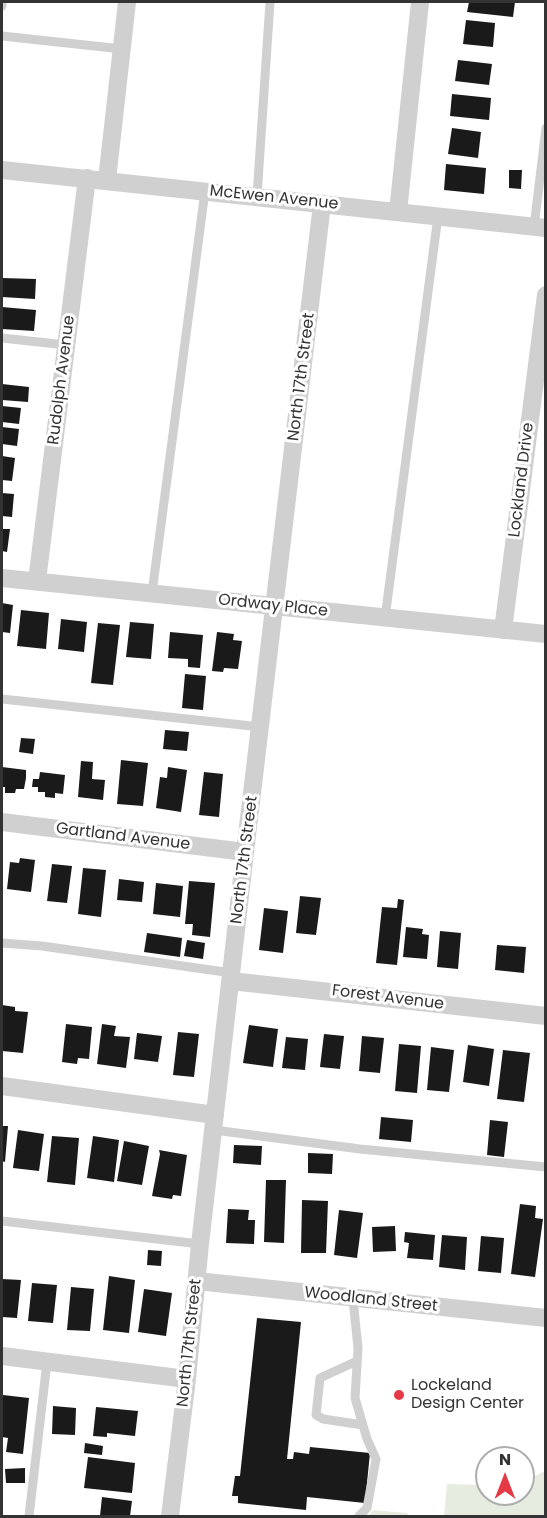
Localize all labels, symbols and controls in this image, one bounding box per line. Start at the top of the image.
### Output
street label: McEwen Avenue [209,182,339,214]
street label: North 17th Street [285,312,319,442]
street label: Rudolph Avenue [45,314,79,446]
street label: Lockland Drive [505,422,539,538]
street label: Ordway Place [217,591,329,621]
street label: North 17th Street [228,795,262,925]
street label: Gartland Avenue [55,819,191,855]
street label: Forest Avenue [331,982,445,1014]
street label: North 17th Street [174,1278,206,1408]
street label: Woodland Street [303,1283,439,1317]
place label: Lockeland Design Center [411,1376,524,1414]
marker: Lockeland Design Center [392,1388,406,1402]
north arrow [475,1446,535,1506]
text: N [499,1448,511,1471]

